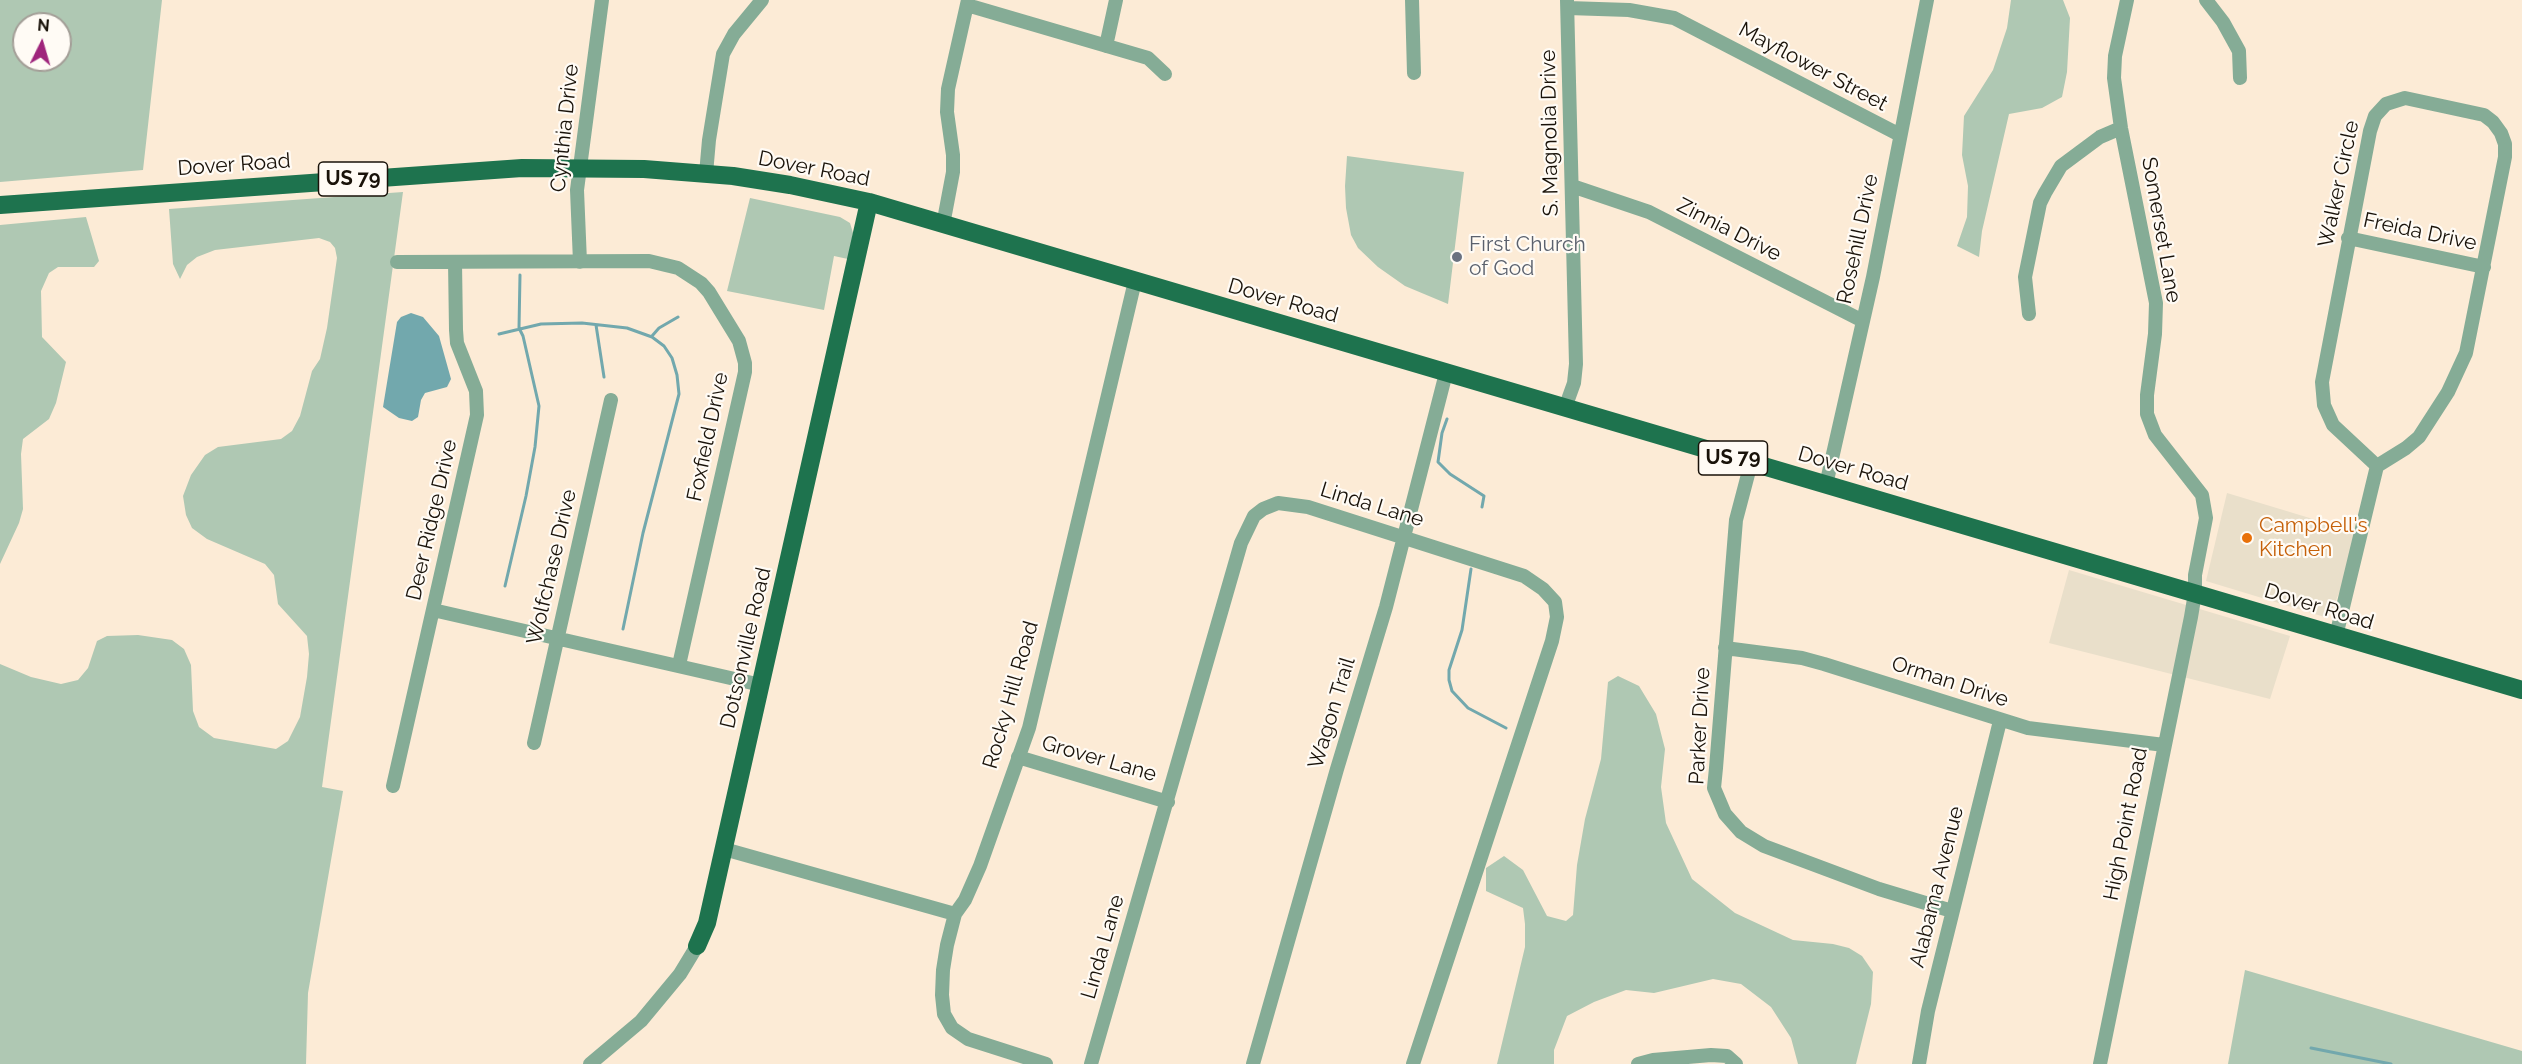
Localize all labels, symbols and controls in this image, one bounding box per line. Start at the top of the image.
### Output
north arrow [12,12,72,72]
text: N [37,16,50,36]
street label: Mayflower Street [1734,17,1892,117]
street label: S. Magnolia Drive [1536,49,1564,217]
street label: Cynthia Drive [546,63,584,193]
street label: Walker Circle [2313,118,2365,250]
street label: Dover Road [756,146,872,192]
street label: Dover Road [177,148,291,182]
street label: Somerset Lane [2136,155,2186,305]
road number: US 79 [318,162,388,196]
street label: Rosehill Drive [1832,172,1884,306]
street label: Zinnia Drive [1673,193,1785,267]
street label: Freida Drive [2361,208,2479,256]
place label: First Church of God [1469,232,1586,282]
marker: First Church of God [1450,250,1464,264]
street label: Dover Road [1225,273,1341,329]
street label: Foxfield Drive [682,370,734,504]
street label: Deer Ridge Drive [401,437,463,603]
road number: US 79 [1698,441,1768,475]
street label: Dover Road [1795,441,1911,497]
street label: Linda Lane [1317,477,1427,533]
street label: Wolfchase Drive [522,487,582,647]
place label: Campbell's Kitchen [2259,513,2368,563]
marker: Campbell's Kitchen [2240,531,2254,545]
street label: Dotsonville Road [715,565,777,731]
street label: Dover Road [2261,578,2377,636]
street label: Rocky Hill Road [978,618,1044,772]
street label: Orman Drive [1888,651,2012,713]
street label: Wagon Trail [1303,654,1361,772]
street label: Parker Drive [1684,667,1716,785]
street label: Grover Lane [1039,731,1159,787]
street label: High Point Road [2099,745,2153,903]
street label: Alabama Avenue [1905,804,1969,970]
street label: Linda Lane [1076,892,1130,1002]

